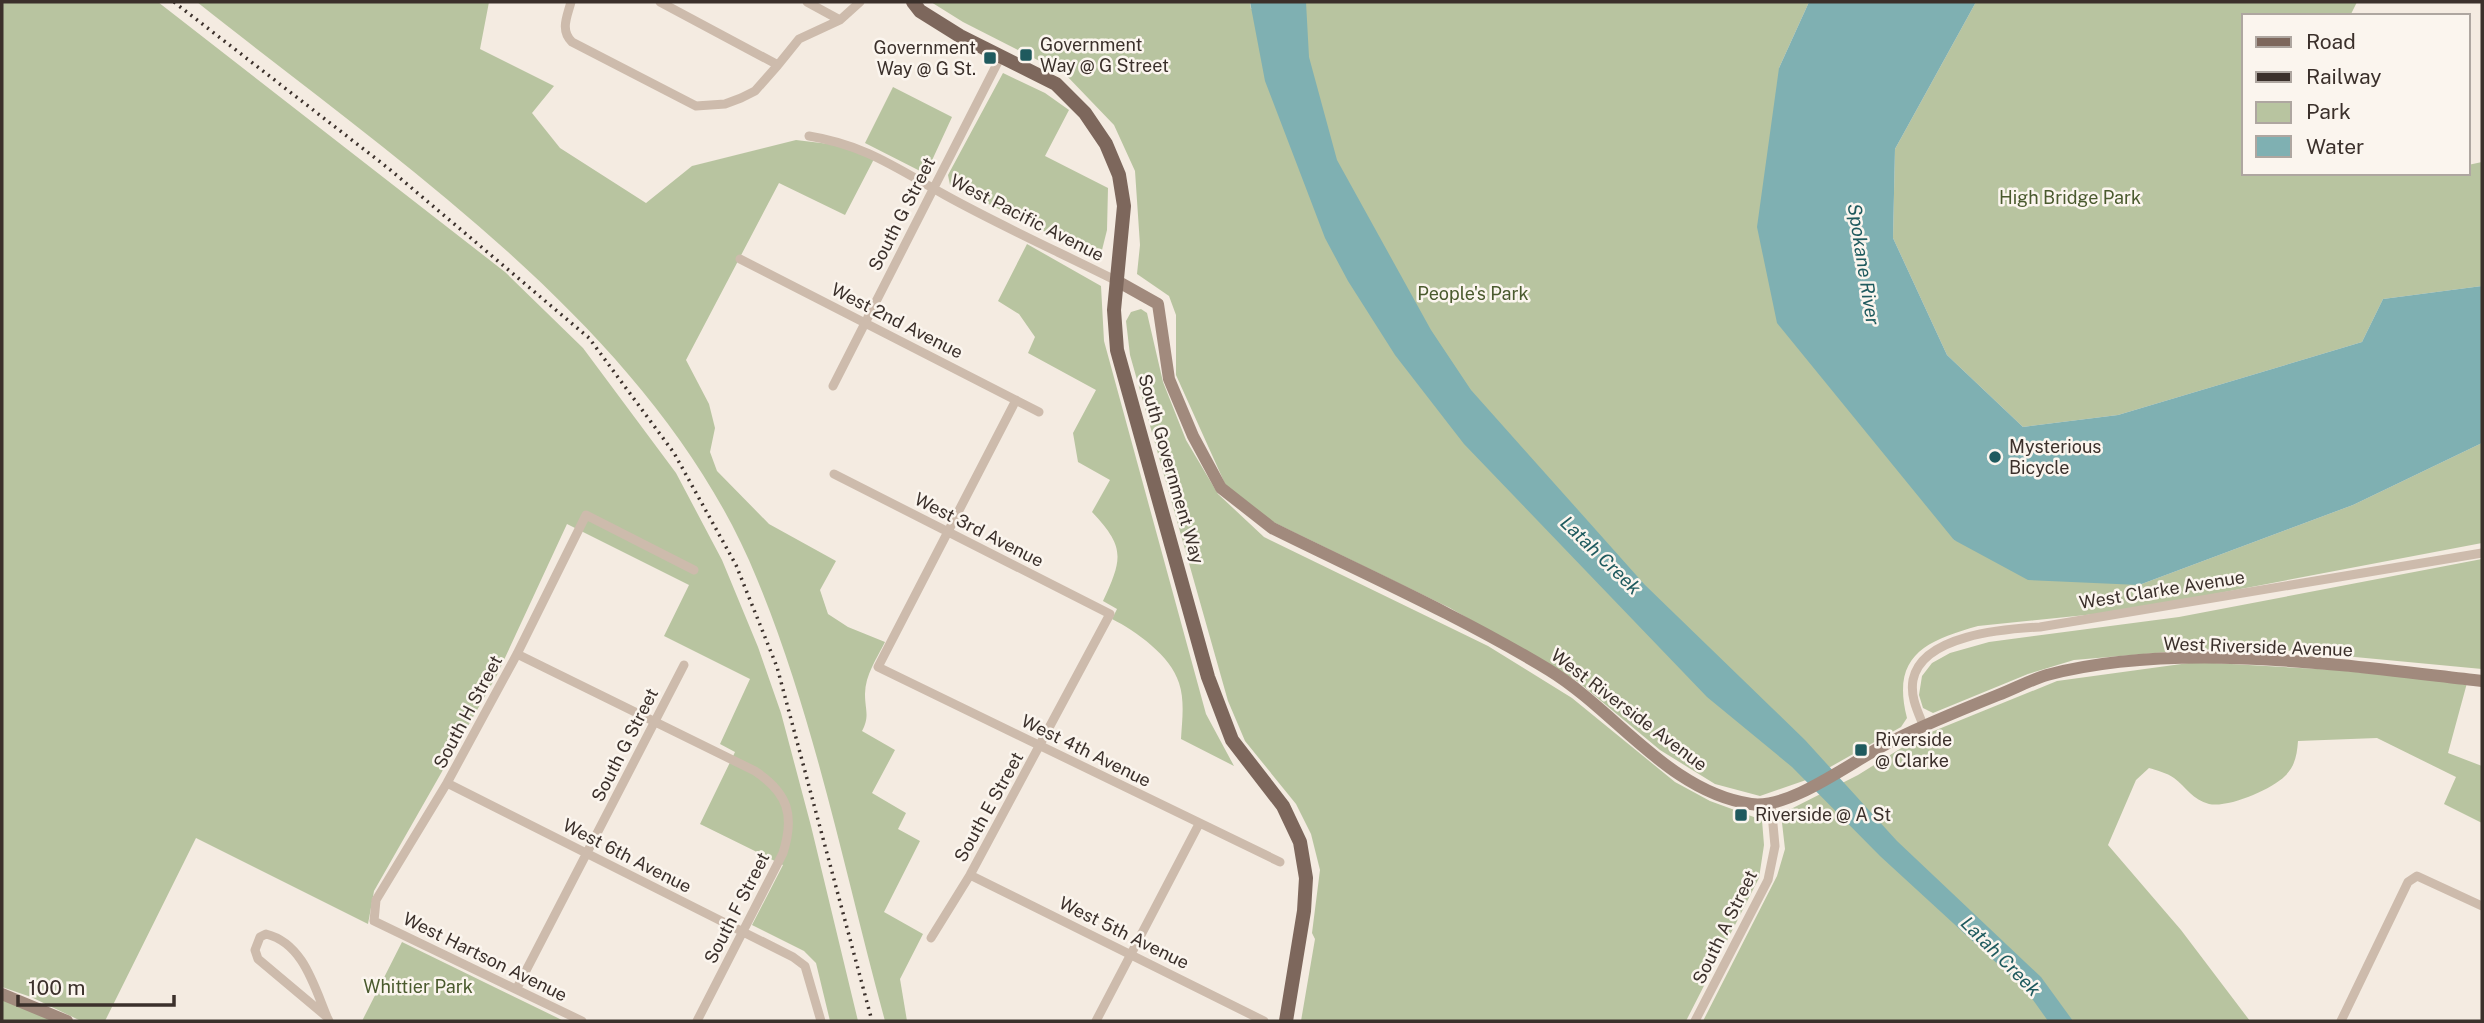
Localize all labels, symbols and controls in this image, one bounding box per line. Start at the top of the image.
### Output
legend [2242,14,2470,175]
text: Road [2306,29,2356,54]
place label: Government Way @ G Street [1040,34,1169,76]
place label: Government Way @ G St. [874,37,976,79]
marker: Government Way @ G Street [1018,47,1034,63]
marker: Government Way @ G St. [982,50,998,66]
text: Railway [2306,64,2382,89]
text: Park [2306,99,2351,124]
text: Water [2306,134,2364,159]
street label: South G Street [864,154,939,274]
street label: West Pacific Avenue [947,170,1108,265]
park label: High Bridge Park [1999,187,2141,208]
water label: Spokane River [1844,202,1885,327]
street label: West 2nd Avenue [828,278,967,363]
park label: People's Park [1417,283,1529,304]
street label: South Government Way [1134,372,1209,567]
place label: Mysterious Bicycle [2009,436,2101,478]
marker: Mysterious Bicycle [1987,449,2003,465]
street label: West 3rd Avenue [911,488,1047,571]
water label: Latah Creek [1556,511,1646,599]
street label: West Clarke Avenue [2078,566,2246,613]
street label: West Riverside Avenue [2163,633,2353,660]
street label: West Riverside Avenue [1547,644,1711,775]
street label: South H Street [429,652,506,772]
street label: South G Street [587,685,662,805]
street label: West 4th Avenue [1018,710,1154,791]
place label: Riverside @ Clarke [1875,729,1952,771]
marker: Riverside @ Clarke [1853,742,1869,758]
street label: South E Street [950,748,1027,865]
place label: Riverside @ A St [1755,804,1891,825]
marker: Riverside @ A St [1733,807,1749,823]
street label: West 6th Avenue [559,814,695,897]
street label: South F Street [699,849,774,967]
street label: South A Street [1688,866,1761,987]
street label: West 5th Avenue [1056,892,1193,973]
street label: West Hartson Avenue [400,908,571,1005]
water label: Latah Creek [1957,912,2046,1001]
scale bar [18,964,173,1008]
text: 100 m [28,975,85,1000]
park label: Whittier Park [363,976,473,997]

